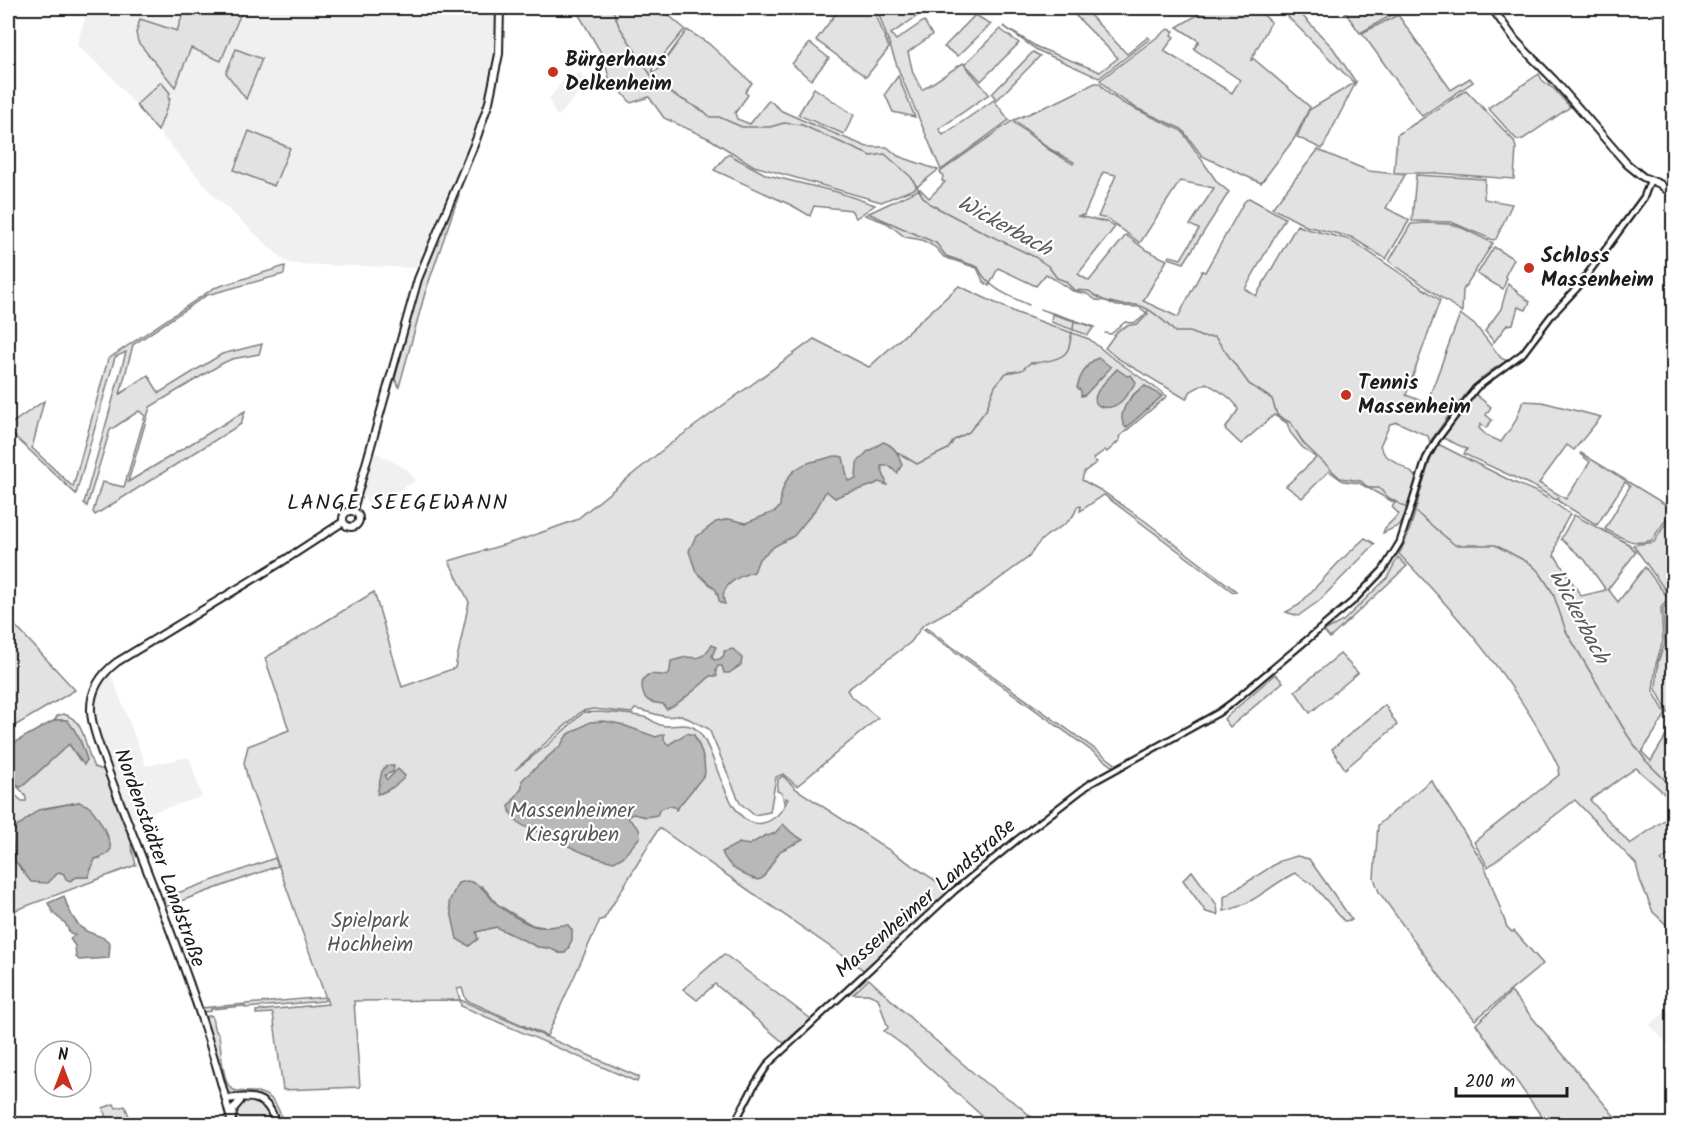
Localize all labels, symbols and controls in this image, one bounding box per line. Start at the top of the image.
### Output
place label: Bürgerhaus Delkenheim [565,44,672,101]
marker: Bürgerhaus Delkenheim [546,65,560,79]
water label: Wickerbach [950,187,1060,268]
place label: Schloss Massenheim [1541,240,1654,297]
marker: Schloss Massenheim [1522,261,1536,275]
place label: Tennis Massenheim [1358,367,1471,424]
marker: Tennis Massenheim [1339,388,1353,402]
district label: LANGE SEEGEWANN [287,486,509,521]
water label: Wickerbach [1538,563,1619,673]
street label: Nordenstädter Landstraße [104,744,214,973]
park label: Massenheimer Kiesgruben [510,795,635,852]
street label: Massenheimer Landstraße [828,810,1024,987]
park label: Spielpark Hochheim [327,905,413,962]
north arrow [33,1039,93,1099]
text: N [58,1043,68,1068]
scale bar [1456,1060,1567,1098]
text: 200 m [1465,1068,1515,1097]

